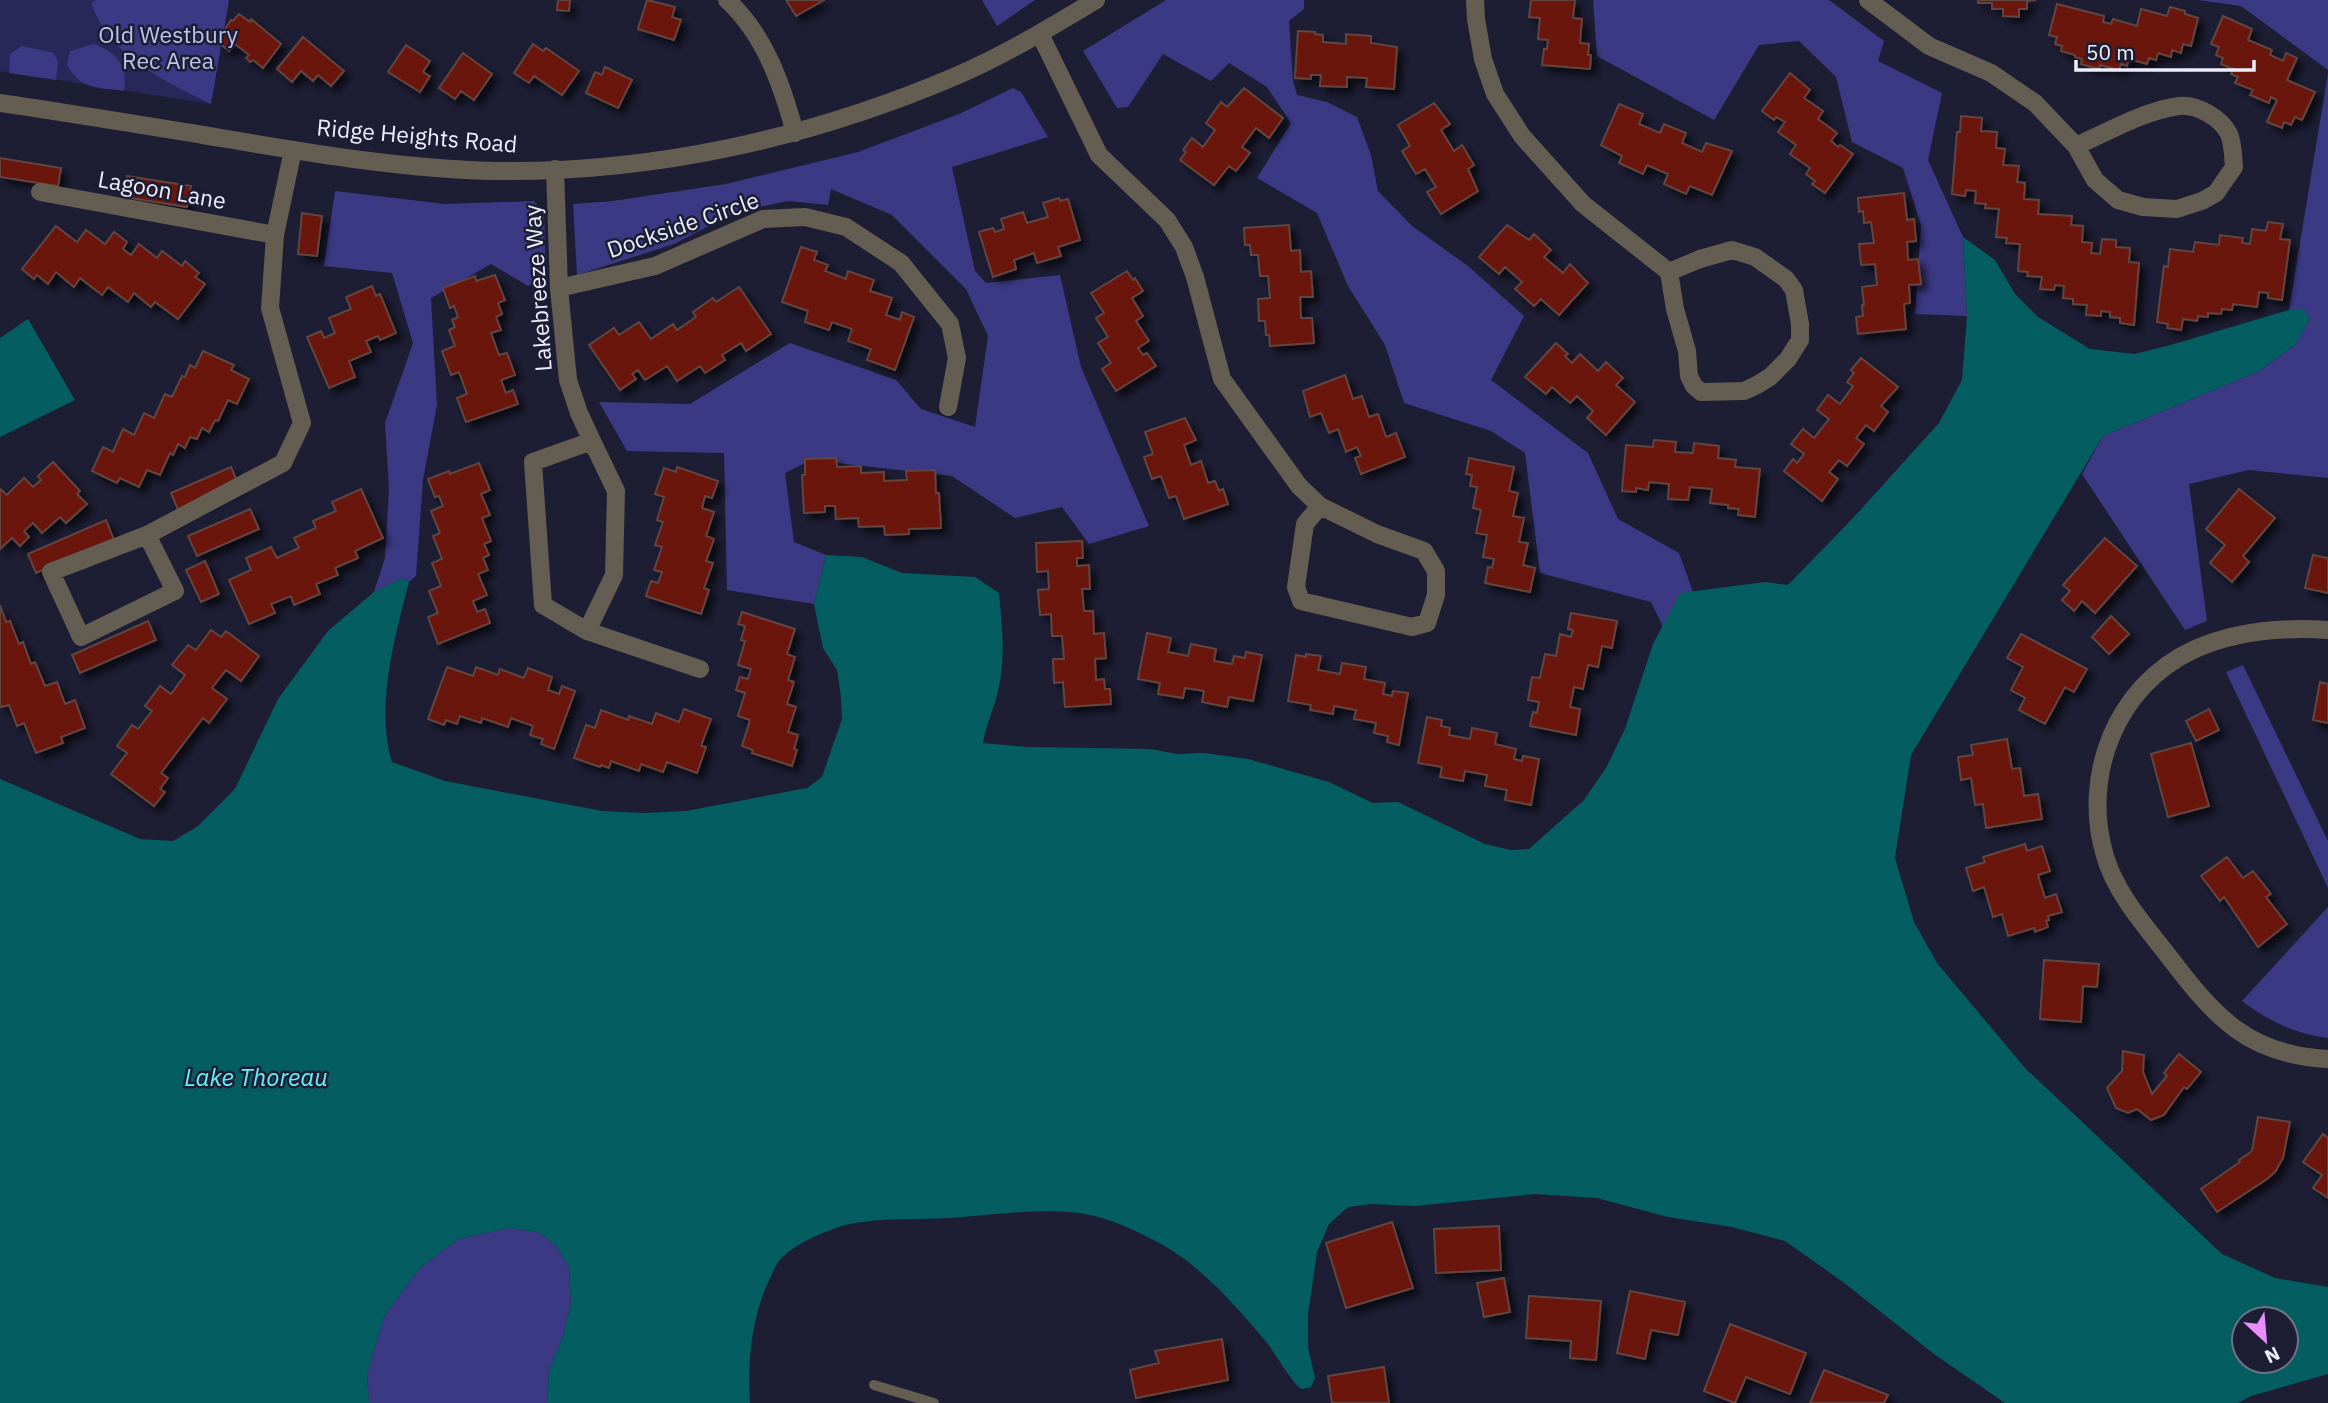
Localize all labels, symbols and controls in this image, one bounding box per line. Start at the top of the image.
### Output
park label: Old Westbury Rec Area [98,19,238,75]
scale bar [2076,28,2254,72]
text: 50 m [2086,38,2135,66]
street label: Ridge Heights Road [316,111,519,159]
street label: Lagoon Lane [96,163,229,215]
street label: Dockside Circle [603,184,763,264]
street label: Lakebreeze Way [516,203,558,373]
water label: Lake Thoreau [184,1061,328,1093]
north arrow [2230,1305,2300,1375]
text: N [2261,1341,2284,1369]

